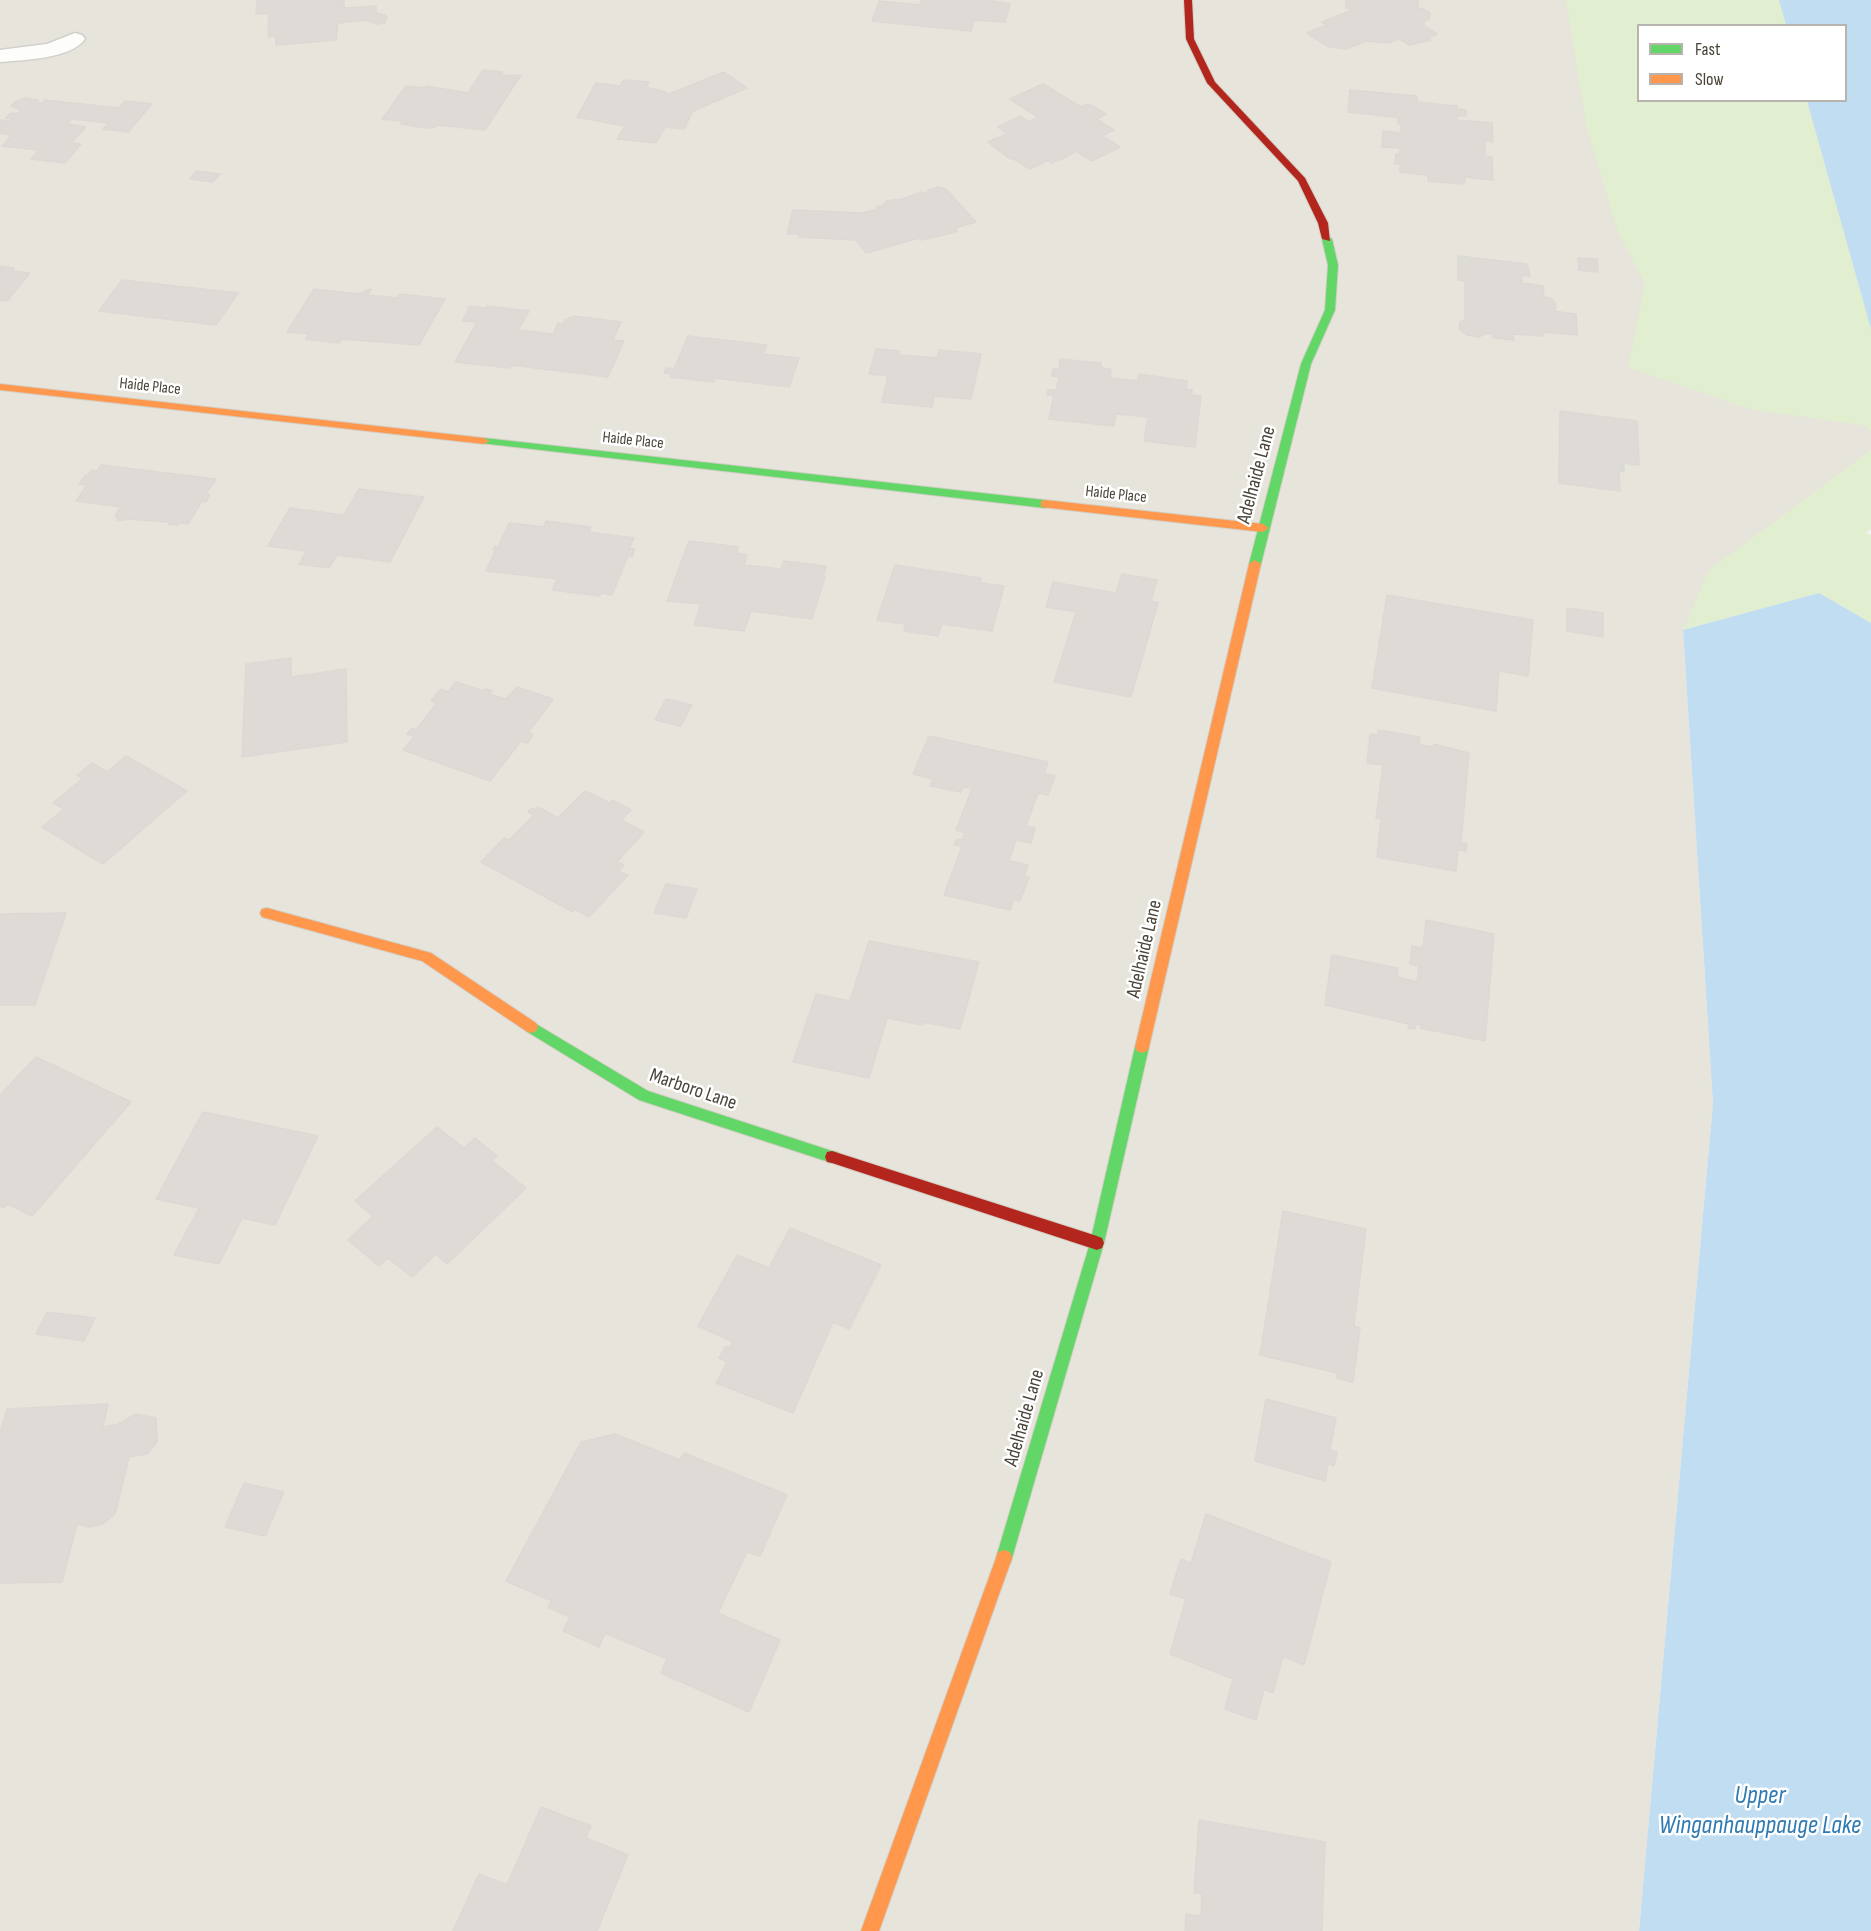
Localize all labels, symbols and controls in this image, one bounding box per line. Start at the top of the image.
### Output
legend [1637,24,1847,102]
text: Fast [1695,39,1720,60]
text: Slow [1695,69,1724,90]
street label: Haide Place [118,374,182,400]
street label: Adelhaide Lane [1233,424,1281,526]
street label: Haide Place [601,428,665,454]
street label: Haide Place [1084,482,1148,508]
street label: Adelhaide Lane [1122,898,1168,1000]
street label: Marboro Lane [646,1064,740,1116]
street label: Adelhaide Lane [1000,1367,1050,1469]
water label: Upper Winganhauppauge Lake [1659,1780,1861,1841]

